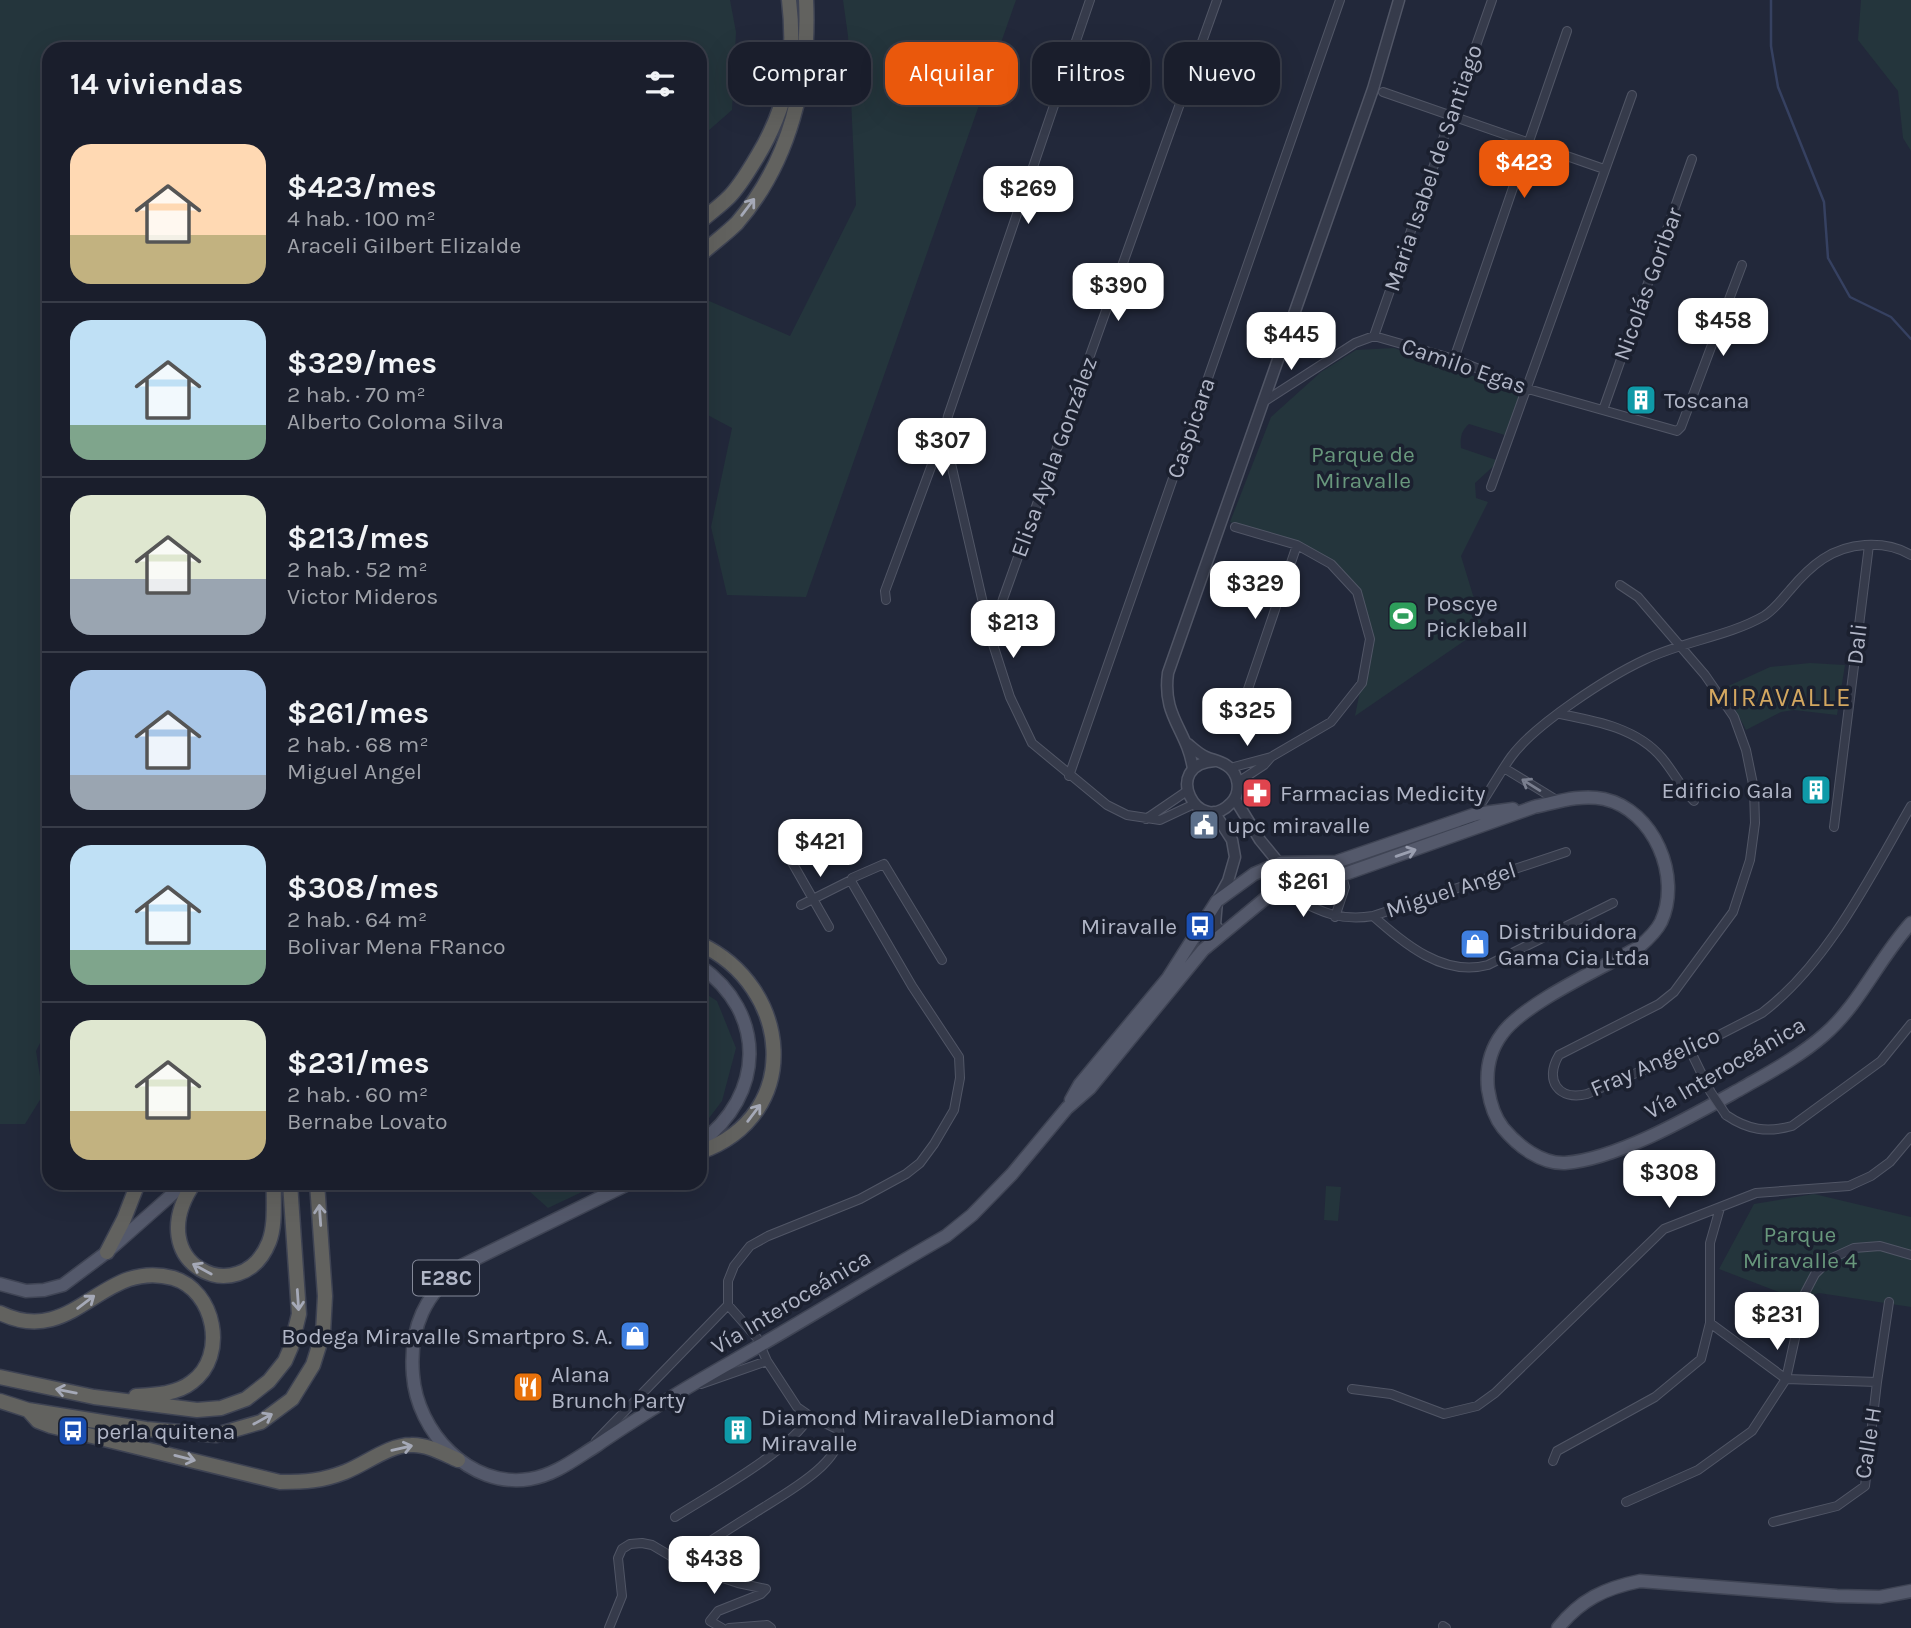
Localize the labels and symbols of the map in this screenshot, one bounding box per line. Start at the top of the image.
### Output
street label: Maria Isabel de Santiago [1378,41,1488,295]
pin: $423 [1483,140,1565,200]
pin: $269 [987,166,1069,226]
one-way arrow [741,198,756,217]
street label: Nicolás Goribar [1608,203,1688,364]
pin: $390 [1077,264,1159,323]
pin: $458 [1682,298,1764,358]
pin: $445 [1250,312,1332,372]
street label: Camilo Egas [1398,332,1530,400]
street label: Elisa Ayala González [1005,353,1103,561]
street label: Caspicara [1161,374,1221,482]
building icon: Toscana [1624,383,1658,417]
place label: Toscana [1664,387,1749,414]
pin: $307 [901,419,983,478]
park label: Parque de Miravalle [1311,441,1415,494]
pin: $329 [1214,562,1296,621]
place label: Poscye Pickleball [1426,590,1528,643]
sports icon: Poscye Pickleball [1386,599,1420,633]
pin: $213 [972,600,1054,660]
street label: Dali [1841,622,1873,666]
district label: MIRAVALLE [1707,682,1853,713]
pin: $325 [1206,688,1288,748]
building icon: Edificio Gala [1799,773,1833,807]
pharmacy icon: Farmacias Medicity [1240,776,1274,810]
one-way arrow [1522,777,1542,791]
place label: Edificio Gala [1662,777,1793,804]
place label: Farmacias Medicity [1280,780,1486,807]
public building icon: upc miravalle [1187,808,1221,842]
place label: upc miravalle [1227,812,1370,839]
pin: $421 [779,820,861,879]
one-way arrow [1395,846,1417,858]
street label: Miguel Angel [1382,856,1520,924]
pin: $261 [1262,860,1344,919]
bus stop icon: Miravalle [1183,909,1217,943]
place label: Miravalle [1081,913,1177,940]
place label: Distribuidora Gama Cia Ltda [1498,918,1650,971]
shop icon: Distribuidora Gama Cia Ltda [1458,927,1492,961]
street label: Vía Interoceánica [1640,1011,1810,1125]
street label: Fray Angelico [1586,1021,1724,1103]
one-way arrow [747,1104,762,1122]
pin: $308 [1628,1150,1710,1210]
one-way arrow [313,1204,326,1227]
park label: Parque Miravalle 4 [1743,1221,1857,1274]
street label: Vía Interoceánica [706,1244,876,1360]
road number: E28C [413,1260,479,1296]
one-way arrow [193,1262,213,1276]
one-way arrow [292,1288,305,1311]
pin: $231 [1736,1292,1818,1352]
one-way arrow [76,1295,95,1310]
shop icon: Bodega Miravalle Smartpro S. A. [618,1319,652,1353]
place label: Bodega Miravalle Smartpro S. A. [281,1323,612,1350]
place label: Alana Brunch Party [551,1361,686,1414]
restaurant icon: Alana Brunch Party [511,1370,545,1404]
one-way arrow [55,1384,78,1398]
place label: Diamond MiravalleDiamond Miravalle [761,1404,1055,1457]
street label: Calle H [1849,1405,1887,1481]
one-way arrow [252,1412,272,1426]
building icon: Diamond MiravalleDiamond Miravalle [721,1413,755,1447]
bus stop icon: perla quitena [56,1414,90,1448]
place label: perla quitena [96,1418,235,1445]
one-way arrow [390,1440,413,1454]
one-way arrow [173,1452,195,1465]
pin: $438 [673,1536,755,1596]

